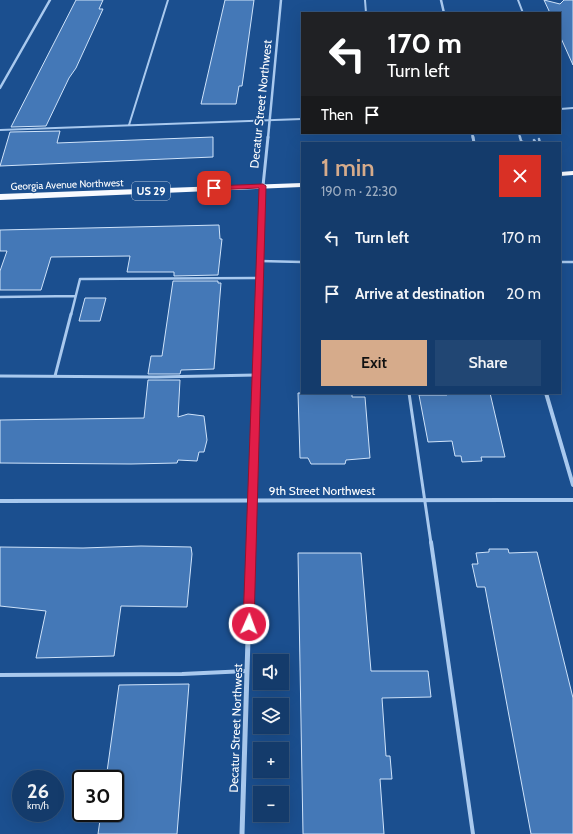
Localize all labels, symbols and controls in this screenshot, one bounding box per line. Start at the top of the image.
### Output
text: 170 m [387,26,462,60]
icon: left [321,28,373,80]
street label: Decatur Street Northwest [246,39,275,169]
text: Turn left [387,60,450,82]
icon: arrive [361,104,383,126]
text: Then [321,106,353,124]
text: 1 min [321,153,375,182]
button: close [499,155,541,197]
pin [197,171,231,205]
street label: Georgia Avenue Northwest [10,176,124,193]
icon: arrive [203,177,225,199]
road number: US 29 [132,182,170,200]
text: 190 m · 22:30 [321,183,397,199]
icon: left [321,227,343,249]
text: Turn left [355,229,409,247]
text: 170 m [502,229,541,247]
icon: arrive [321,283,343,305]
text: Arrive at destination [355,285,485,303]
text: 20 m [506,285,541,303]
button: Exit [321,340,427,386]
button: Share [435,340,541,386]
street label: 9th Street Northwest [269,483,375,498]
position arrow [228,603,270,645]
map controls [253,654,289,822]
button: sound [253,654,289,690]
street label: Decatur Street Northwest [226,663,245,793]
button: layers [253,698,289,734]
button: + [253,742,289,778]
speed limit sign: 30 [72,770,124,822]
text: 26 [27,779,49,803]
button: − [253,786,289,822]
text: km/h [27,799,49,812]

